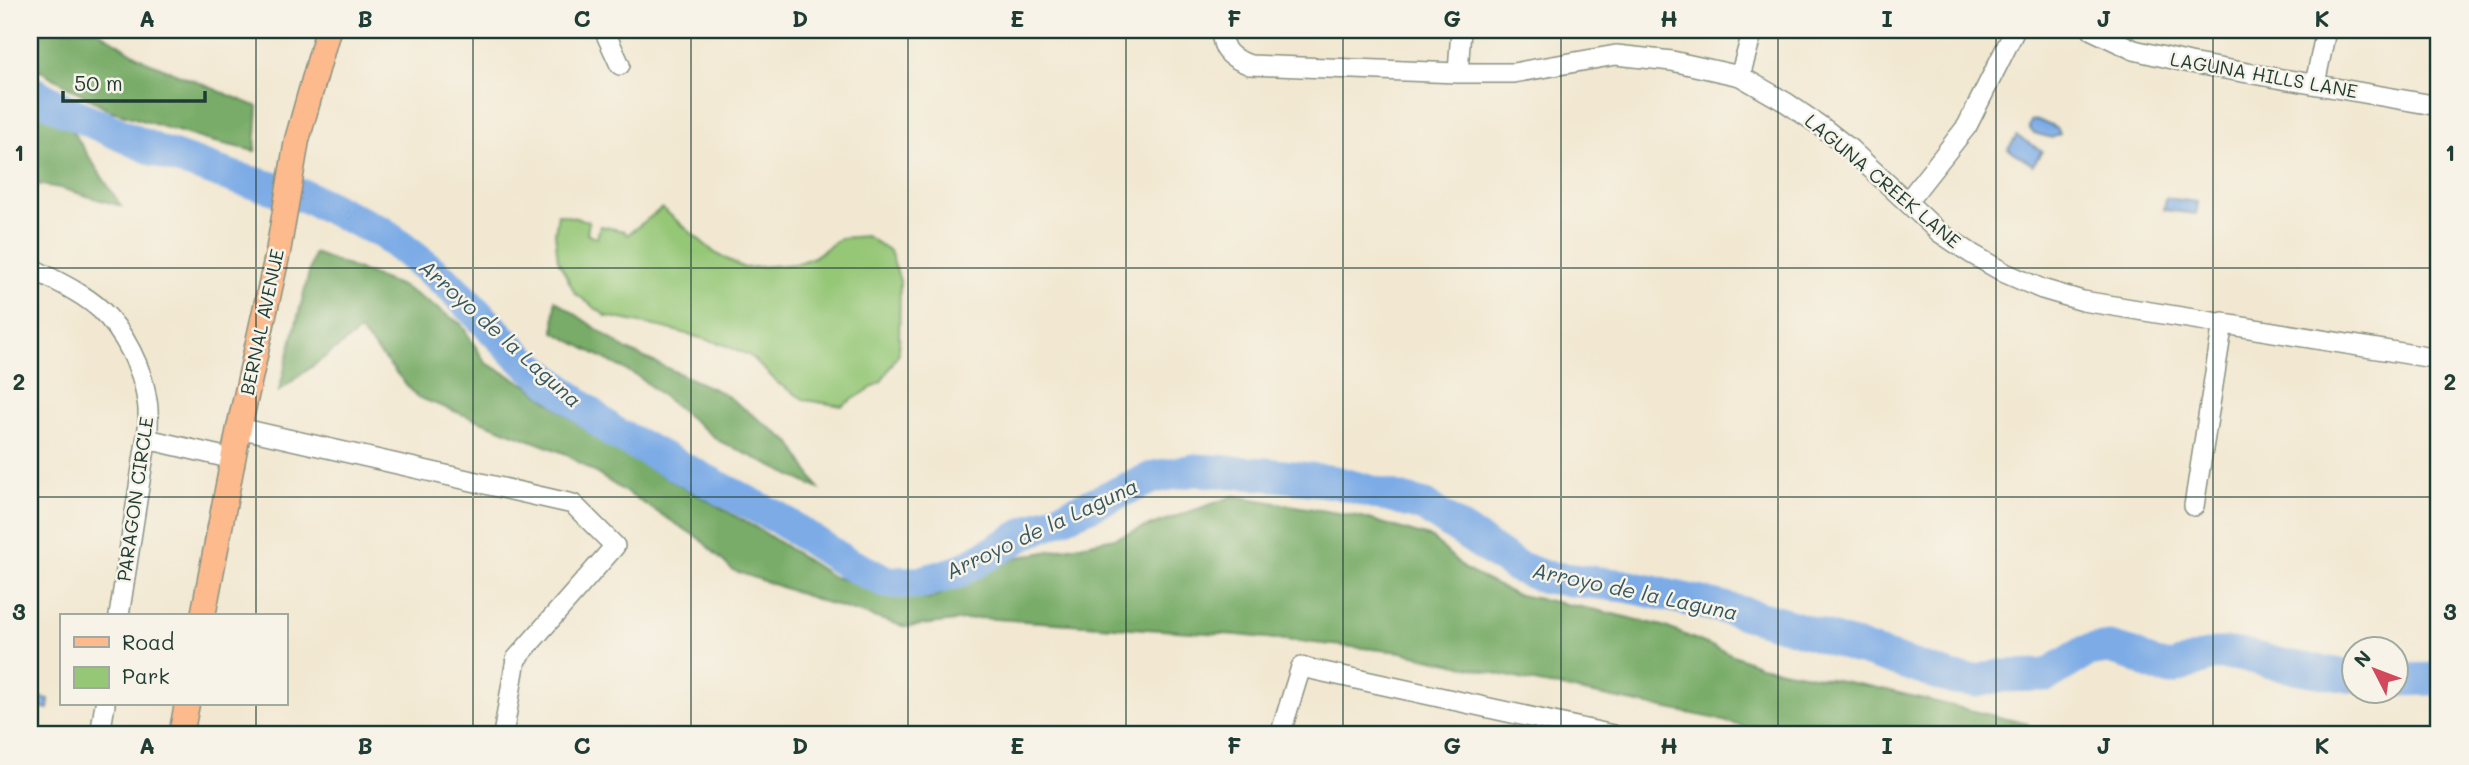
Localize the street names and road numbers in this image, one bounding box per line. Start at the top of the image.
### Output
street label: LAGUNA HILLS LANE [2168,46,2360,103]
street label: LAGUNA CREEK LANE [1800,108,1967,253]
street label: BERNAL AVENUE [234,246,289,397]
street label: PARAGON CIRCLE [111,415,158,583]

